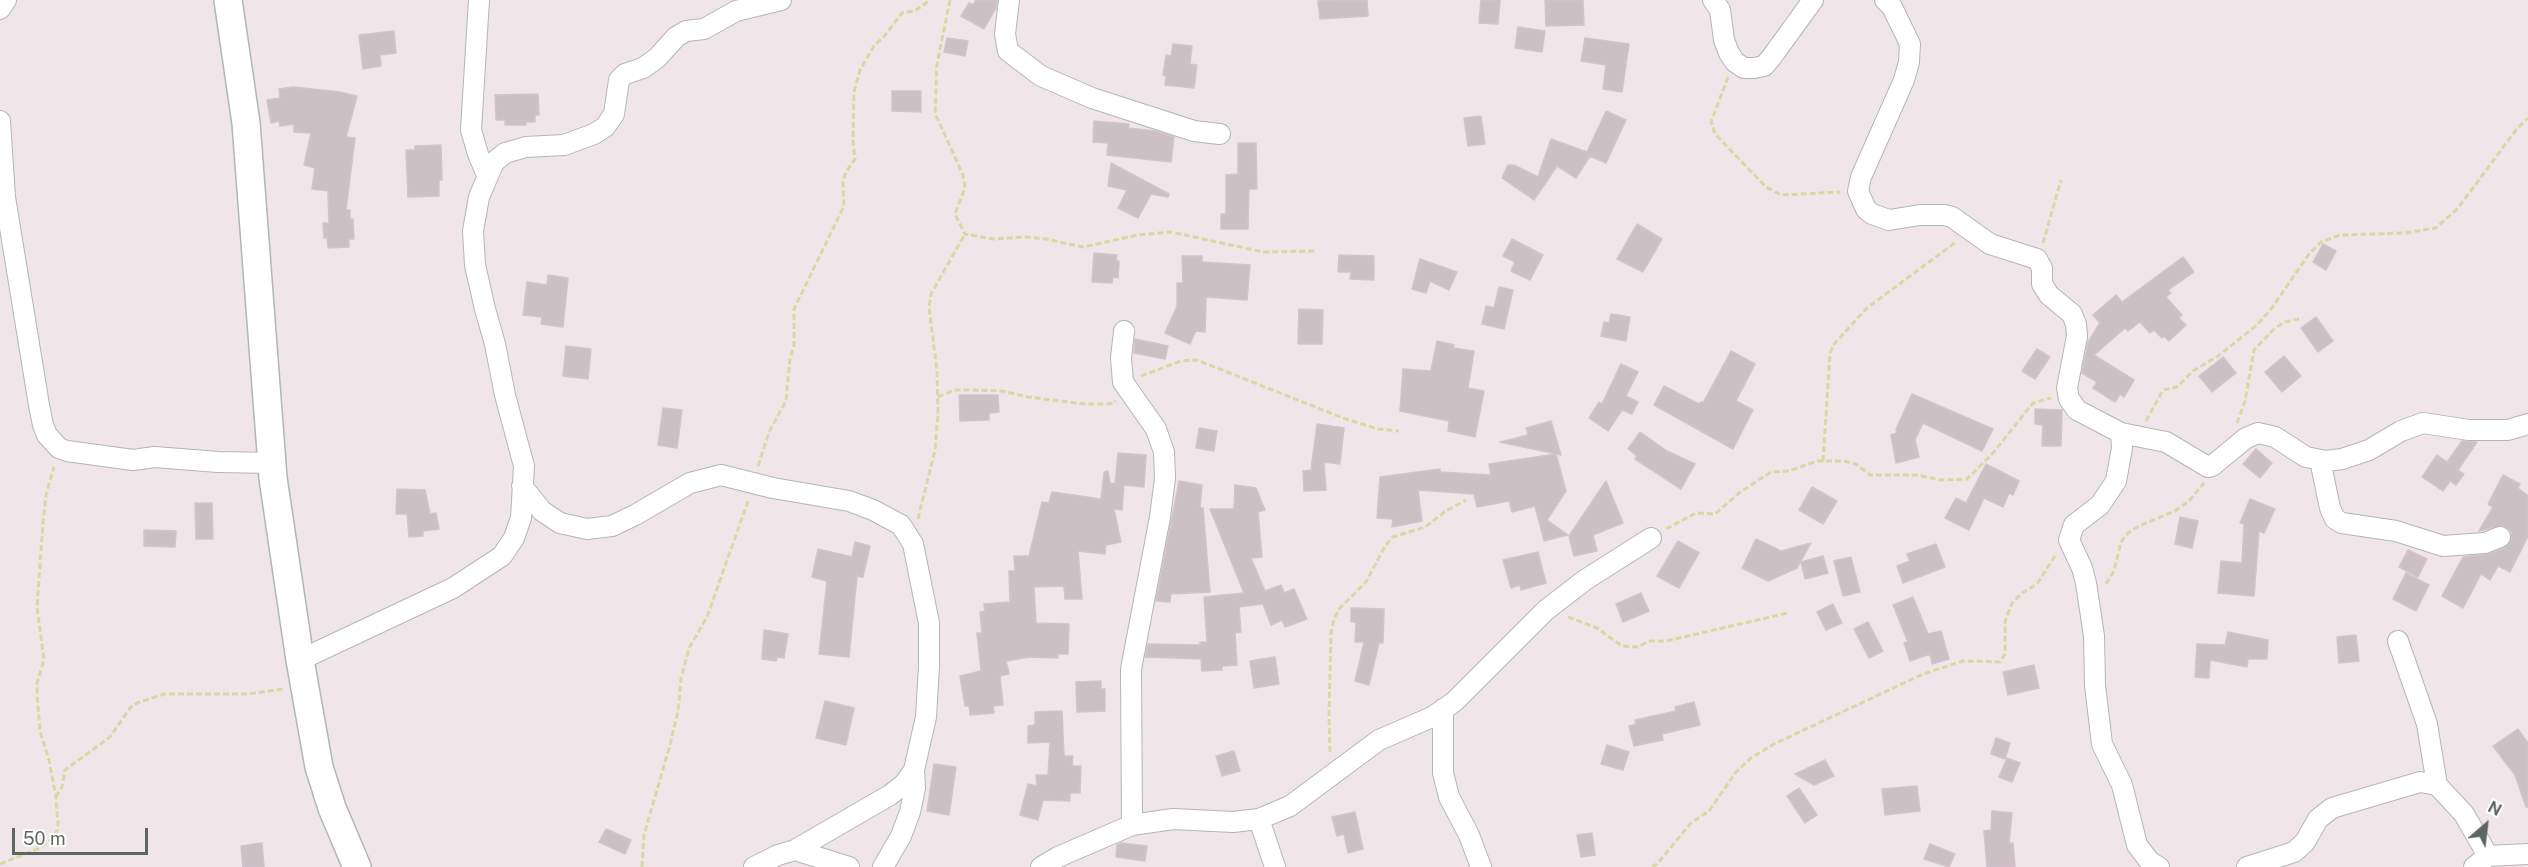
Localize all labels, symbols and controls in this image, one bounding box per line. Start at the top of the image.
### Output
north arrow [2456,795,2516,855]
text: N [2485,797,2505,820]
scale bar [15,816,152,854]
text: 50 m [23,828,66,849]

